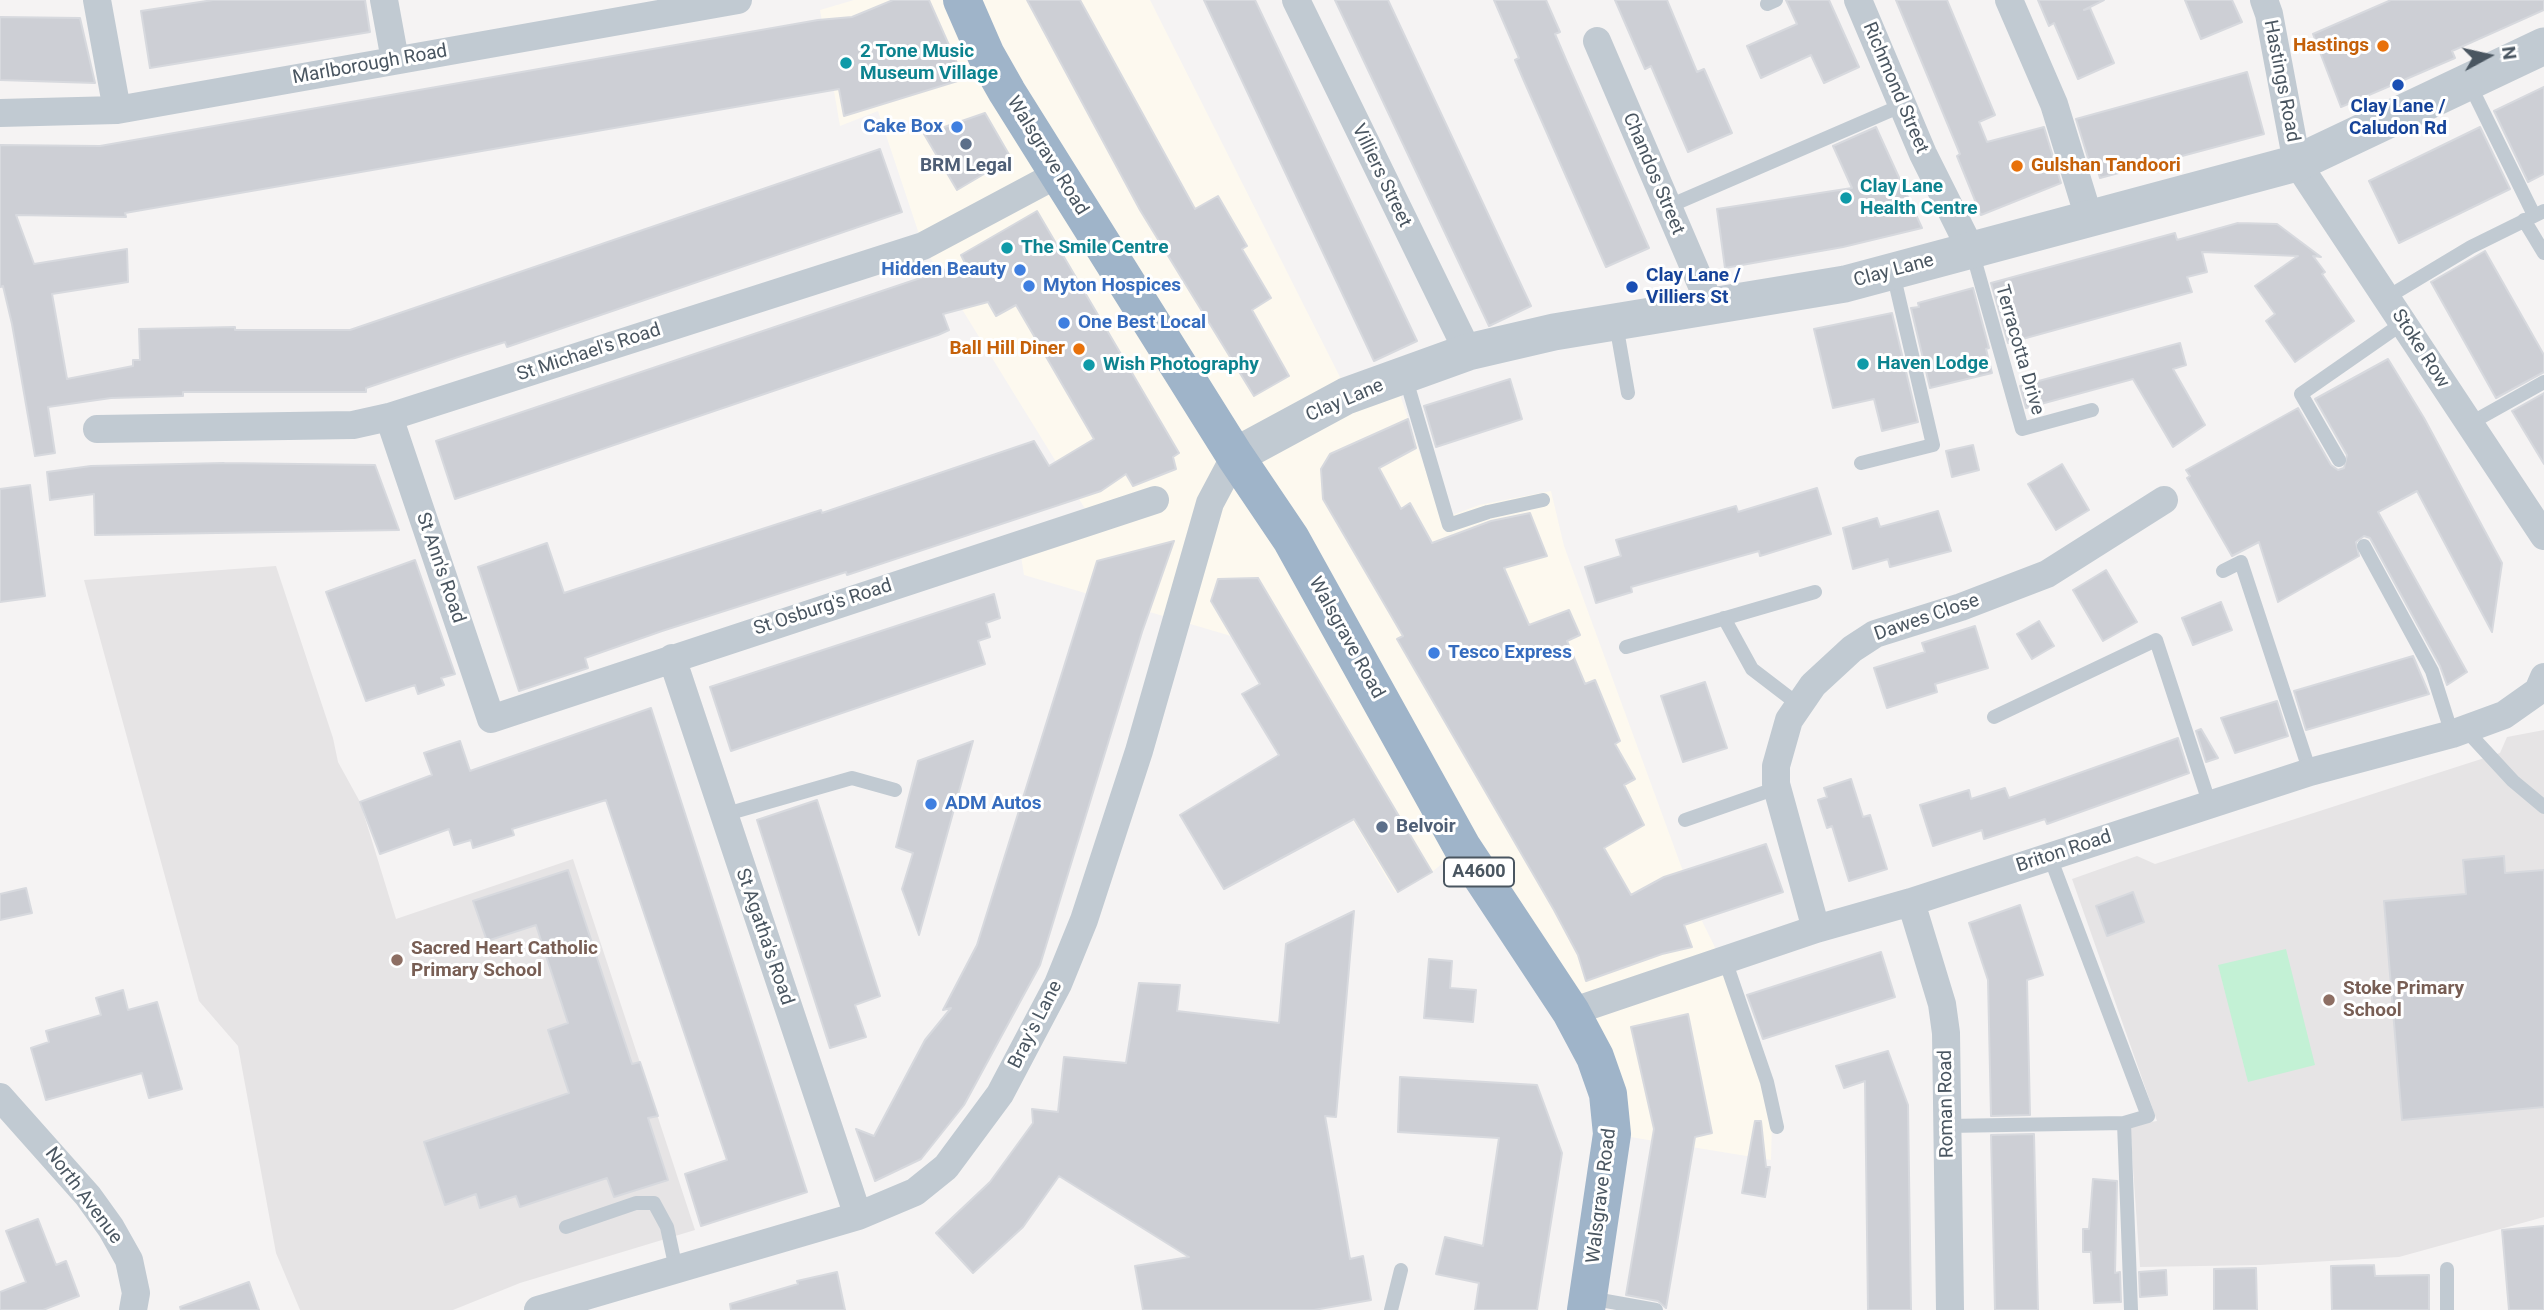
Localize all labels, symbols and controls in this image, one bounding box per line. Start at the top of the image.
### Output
street label: Hastings Road [2258,18,2304,144]
street label: Richmond Street [1857,19,1933,157]
north arrow [2453,21,2523,91]
place label: Hastings [2293,35,2369,57]
marker: Hastings [2375,38,2391,54]
street label: Marlborough Road [291,40,449,90]
place label: 2 Tone Music Museum Village [860,41,998,85]
text: N [2497,45,2522,61]
marker: 2 Tone Music Museum Village [838,55,854,71]
marker: Clay Lane / Caludon Rd [2390,77,2406,93]
street label: Walsgrave Road [1001,92,1093,220]
place label: Clay Lane / Caludon Rd [2349,96,2447,140]
street label: Chandos Street [1617,110,1689,238]
place label: Cake Box [863,116,943,138]
marker: Cake Box [949,119,965,135]
street label: Villiers Street [1346,121,1416,231]
marker: BRM Legal [958,136,974,152]
place label: BRM Legal [920,155,1012,177]
place label: Gulshan Tandoori [2031,155,2181,177]
marker: Gulshan Tandoori [2009,158,2025,174]
place label: Clay Lane Health Centre [1860,176,1977,220]
marker: Clay Lane Health Centre [1838,190,1854,206]
place label: The Smile Centre [1021,237,1168,259]
marker: The Smile Centre [999,240,1015,256]
street label: Clay Lane [1851,249,1937,293]
place label: Hidden Beauty [881,259,1006,281]
marker: Hidden Beauty [1012,262,1028,278]
place label: Clay Lane / Villiers St [1646,265,1741,309]
place label: Myton Hospices [1043,275,1181,297]
marker: Myton Hospices [1021,278,1037,294]
marker: Clay Lane / Villiers St [1624,279,1640,295]
street label: Terracotta Drive [1990,282,2048,418]
street label: Stoke Row [2386,305,2454,393]
place label: One Best Local [1078,312,1206,334]
marker: One Best Local [1056,315,1072,331]
street label: St Michael's Road [514,319,664,387]
place label: Ball Hill Diner [949,338,1065,360]
marker: Ball Hill Diner [1071,341,1087,357]
place label: Haven Lodge [1877,353,1988,375]
place label: Wish Photography [1103,354,1259,376]
marker: Haven Lodge [1855,356,1871,372]
marker: Wish Photography [1081,357,1097,373]
street label: Clay Lane [1303,374,1387,428]
street label: St Ann's Road [410,510,470,626]
street label: Walsgrave Road [1303,573,1389,703]
street label: St Osburg's Road [751,575,895,641]
street label: Dawes Close [1872,589,1982,647]
place label: Tesco Express [1448,642,1572,664]
marker: Tesco Express [1426,645,1442,661]
place label: ADM Autos [945,793,1041,815]
marker: ADM Autos [923,796,939,812]
place label: Belvoir [1396,816,1456,838]
marker: Belvoir [1374,819,1390,835]
street label: Briton Road [2014,826,2114,878]
road number: A4600 [1444,858,1514,886]
street label: St Agatha's Road [730,866,798,1008]
place label: Sacred Heart Catholic Primary School [411,938,598,982]
marker: Sacred Heart Catholic Primary School [389,952,405,968]
street label: Bray's Lane [1004,977,1068,1073]
place label: Stoke Primary School [2343,978,2464,1022]
marker: Stoke Primary School [2321,992,2337,1008]
street label: Roman Road [1935,1050,1959,1158]
street label: Walsgrave Road [1582,1127,1622,1265]
street label: North Avenue [39,1143,127,1249]

